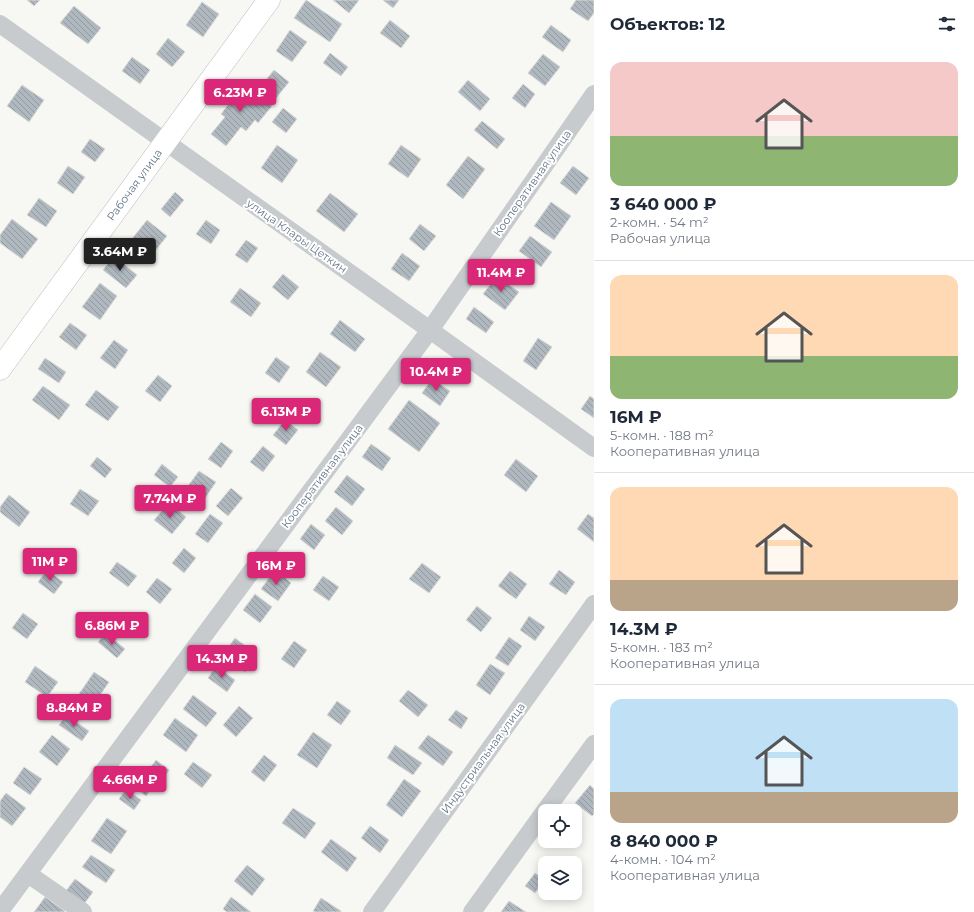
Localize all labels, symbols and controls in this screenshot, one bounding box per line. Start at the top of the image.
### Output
icon: filters [936,13,958,35]
text: Объектов: 12 [610,14,725,34]
pin: 6.23M ₽ [203,79,277,113]
text: 6.23M ₽ [213,84,267,100]
icon: home [748,88,820,160]
street label: Кооперативная улица [490,127,574,239]
street label: Рабочая улица [104,146,165,223]
text: 3 640 000 ₽ [610,194,716,214]
street label: улица Клары Цеткин [243,195,350,276]
text: 2-комн. · 54 m² [610,214,708,230]
text: Рабочая улица [610,230,711,246]
pin: 3.64M ₽ [83,238,157,272]
text: 3.64M ₽ [93,243,147,259]
pin: 11.4M ₽ [464,259,538,293]
text: 11.4M ₽ [477,264,525,280]
icon: home [748,301,820,373]
pin: 10.4M ₽ [399,358,473,392]
text: 10.4M ₽ [410,363,462,379]
pin: 6.13M ₽ [249,398,323,432]
text: 6.13M ₽ [261,403,311,419]
text: 16M ₽ [610,407,662,427]
street label: Кооперативная улица [278,421,366,531]
text: 5-комн. · 188 m² [610,427,714,443]
text: Кооперативная улица [610,443,760,459]
pin: 7.74M ₽ [133,485,207,519]
text: 7.74M ₽ [144,490,196,506]
icon: home [748,513,820,585]
pin: 11M ₽ [22,548,78,582]
pin: 16M ₽ [248,552,304,586]
text: 11M ₽ [32,553,68,569]
text: 16M ₽ [256,557,296,573]
pin: 6.86M ₽ [75,612,149,646]
text: 6.86M ₽ [85,617,140,633]
text: 14.3M ₽ [610,619,678,639]
text: 5-комн. · 183 m² [610,639,713,655]
pin: 14.3M ₽ [185,645,259,679]
text: 14.3M ₽ [196,650,248,666]
text: Кооперативная улица [610,655,760,671]
pin: 8.84M ₽ [37,694,111,728]
text: 8.84M ₽ [46,699,102,715]
street label: Индустриальная улица [438,700,528,816]
icon: home [748,725,820,797]
pin: 4.66M ₽ [93,766,167,800]
text: 4.66M ₽ [102,771,158,787]
map controls [538,804,582,900]
button: locate [538,804,582,848]
text: 8 840 000 ₽ [610,831,718,851]
text: 4-комн. · 104 m² [610,851,716,867]
button: layers [538,856,582,900]
text: Кооперативная улица [610,867,760,883]

